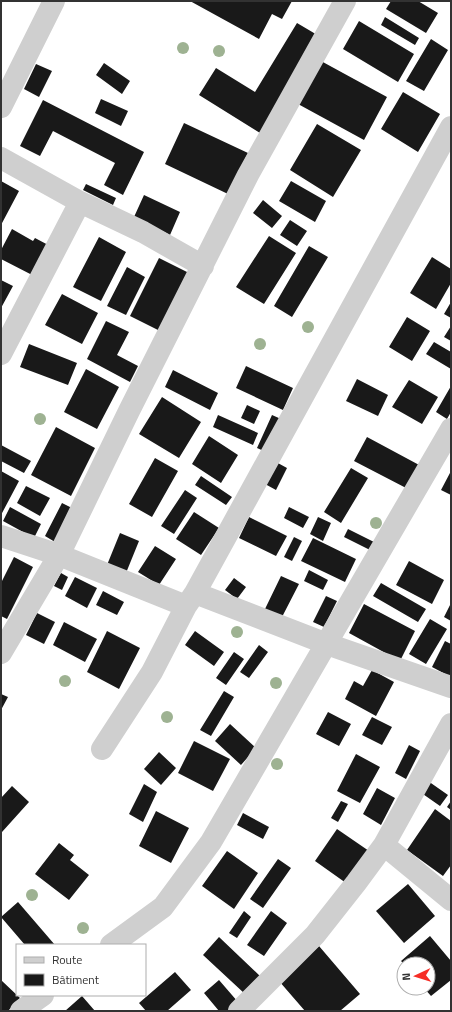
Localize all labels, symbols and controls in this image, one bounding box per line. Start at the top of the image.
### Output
legend [16,944,146,996]
text: Route [52,950,82,969]
north arrow [396,956,436,996]
text: Bâtiment [52,970,100,989]
text: N [398,972,414,981]

